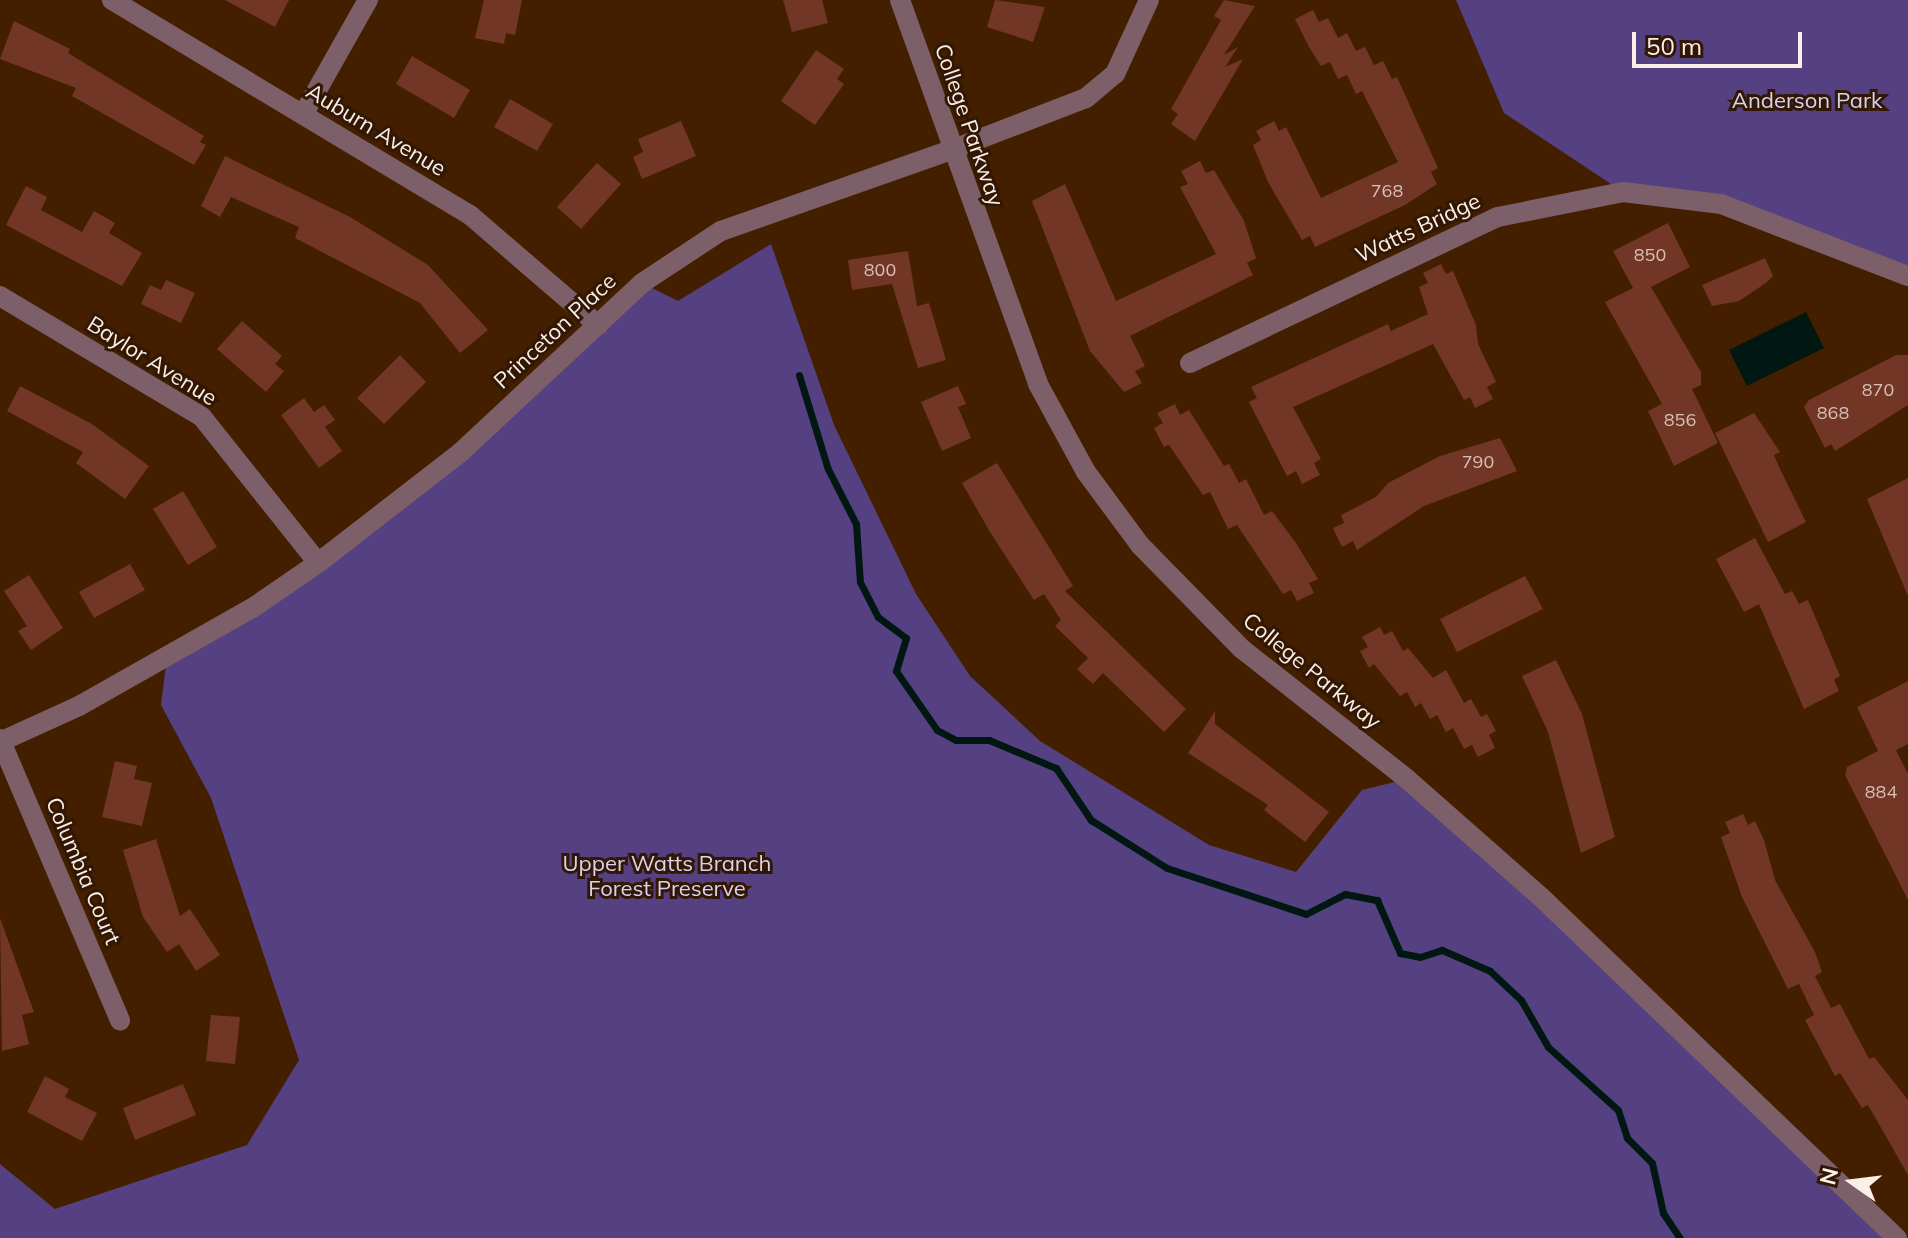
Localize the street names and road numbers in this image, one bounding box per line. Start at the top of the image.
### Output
street label: College Parkway [929,40,1009,210]
street label: Auburn Avenue [301,78,451,182]
street label: Watts Bridge [1351,188,1485,268]
street label: Princeton Place [489,268,621,394]
street label: Baylor Avenue [82,311,222,411]
street label: College Parkway [1238,607,1386,735]
street label: Columbia Court [40,793,126,949]

